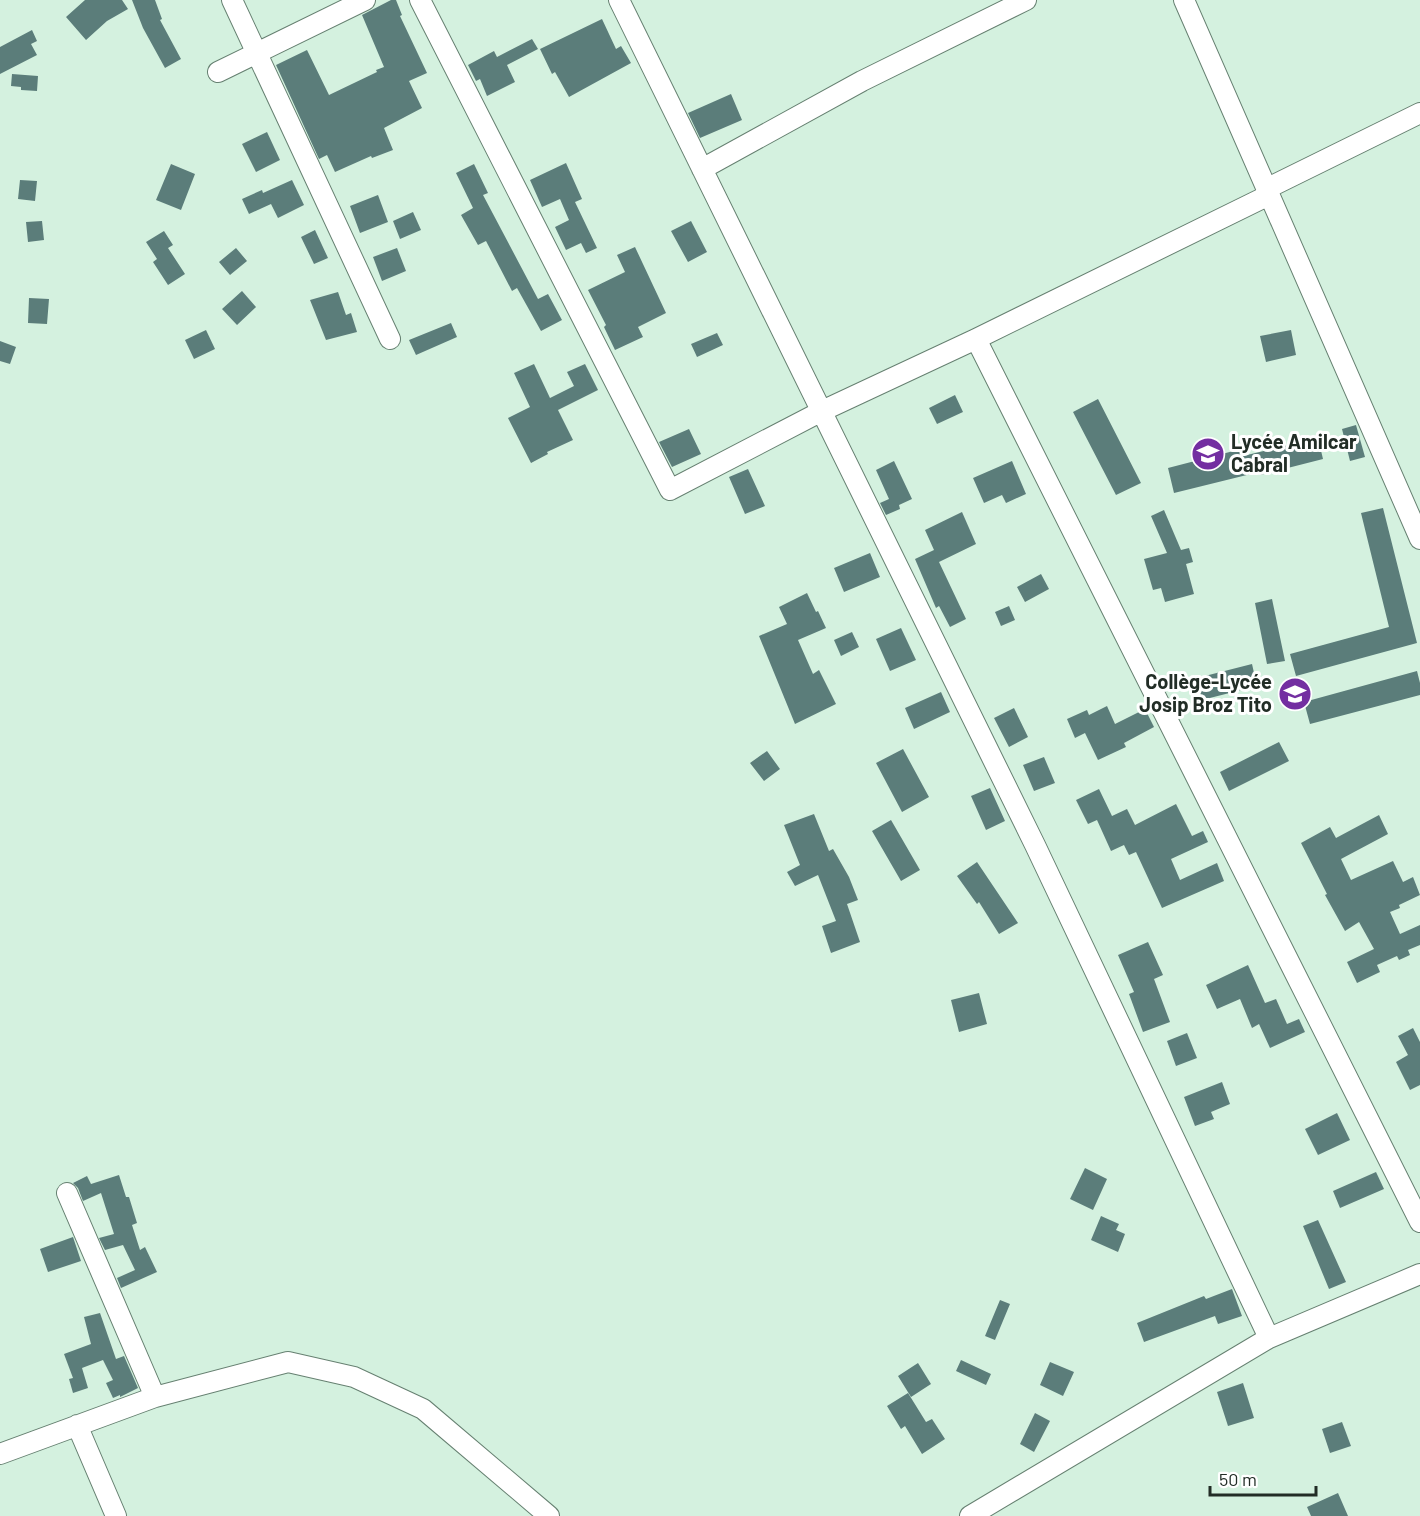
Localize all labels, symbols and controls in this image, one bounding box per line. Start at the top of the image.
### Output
place label: Lycée Amilcar Cabral [1231,429,1357,476]
school or university icon: Lycée Amilcar Cabral [1190,436,1226,472]
place label: Collège-Lycée Josip Broz Tito [1139,669,1272,716]
school or university icon: Collège-Lycée Josip Broz Tito [1277,676,1313,712]
scale bar [1210,1459,1316,1497]
text: 50 m [1219,1468,1257,1490]

